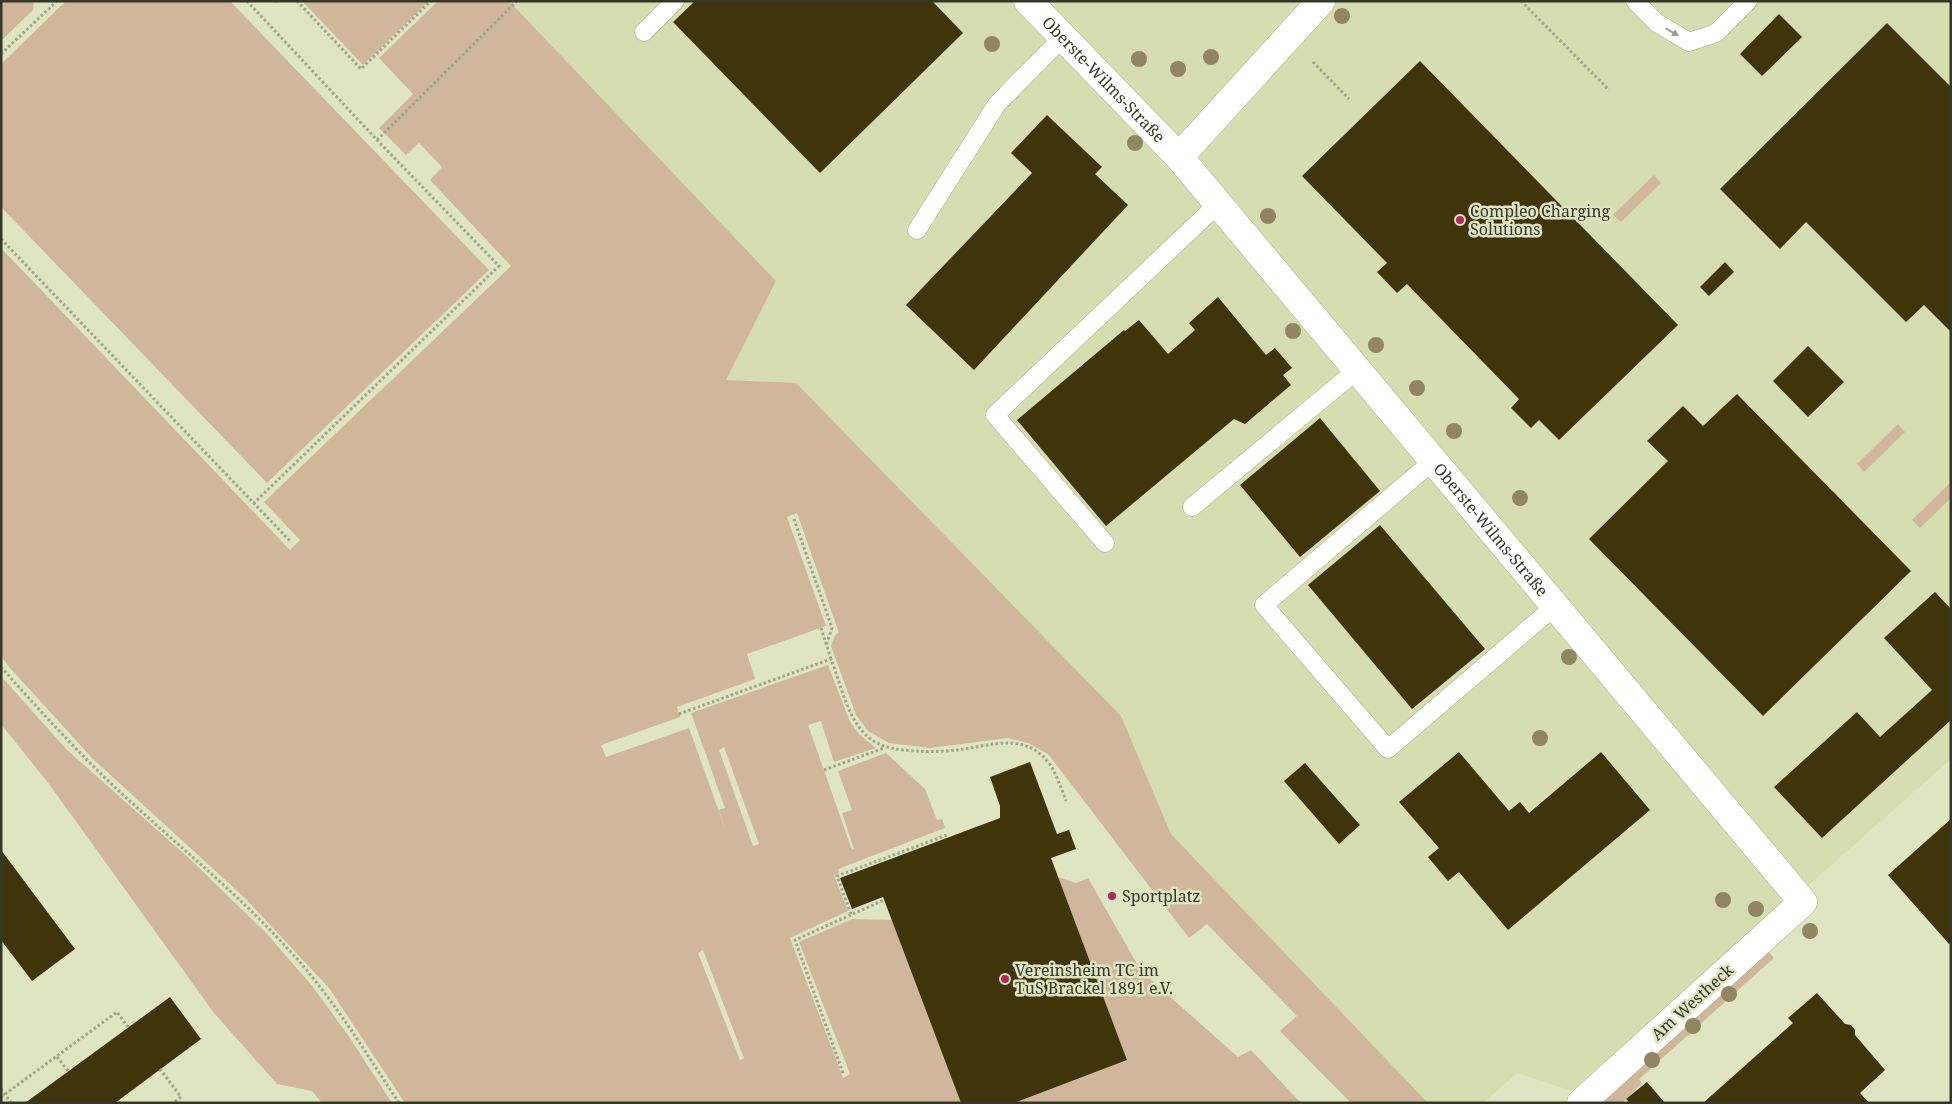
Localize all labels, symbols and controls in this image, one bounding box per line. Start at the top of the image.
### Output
street label: Oberste-Wilms-Straße [1038,11,1170,147]
one-way arrow [1665,28,1679,36]
place label: Compleo Charging Solutions [1470,200,1610,240]
marker: Compleo Charging Solutions [1454,214,1466,226]
street label: Oberste-Wilms-Straße [1429,458,1553,601]
place label: Sportplatz [1122,885,1201,907]
marker: Sportplatz [1106,890,1118,902]
place label: Vereinsheim TC im TuS Brackel 1891 e.V. [1015,959,1173,999]
street label: Am Westheck [1646,959,1738,1045]
marker: Vereinsheim TC im TuS Brackel 1891 e.V. [999,973,1011,985]

